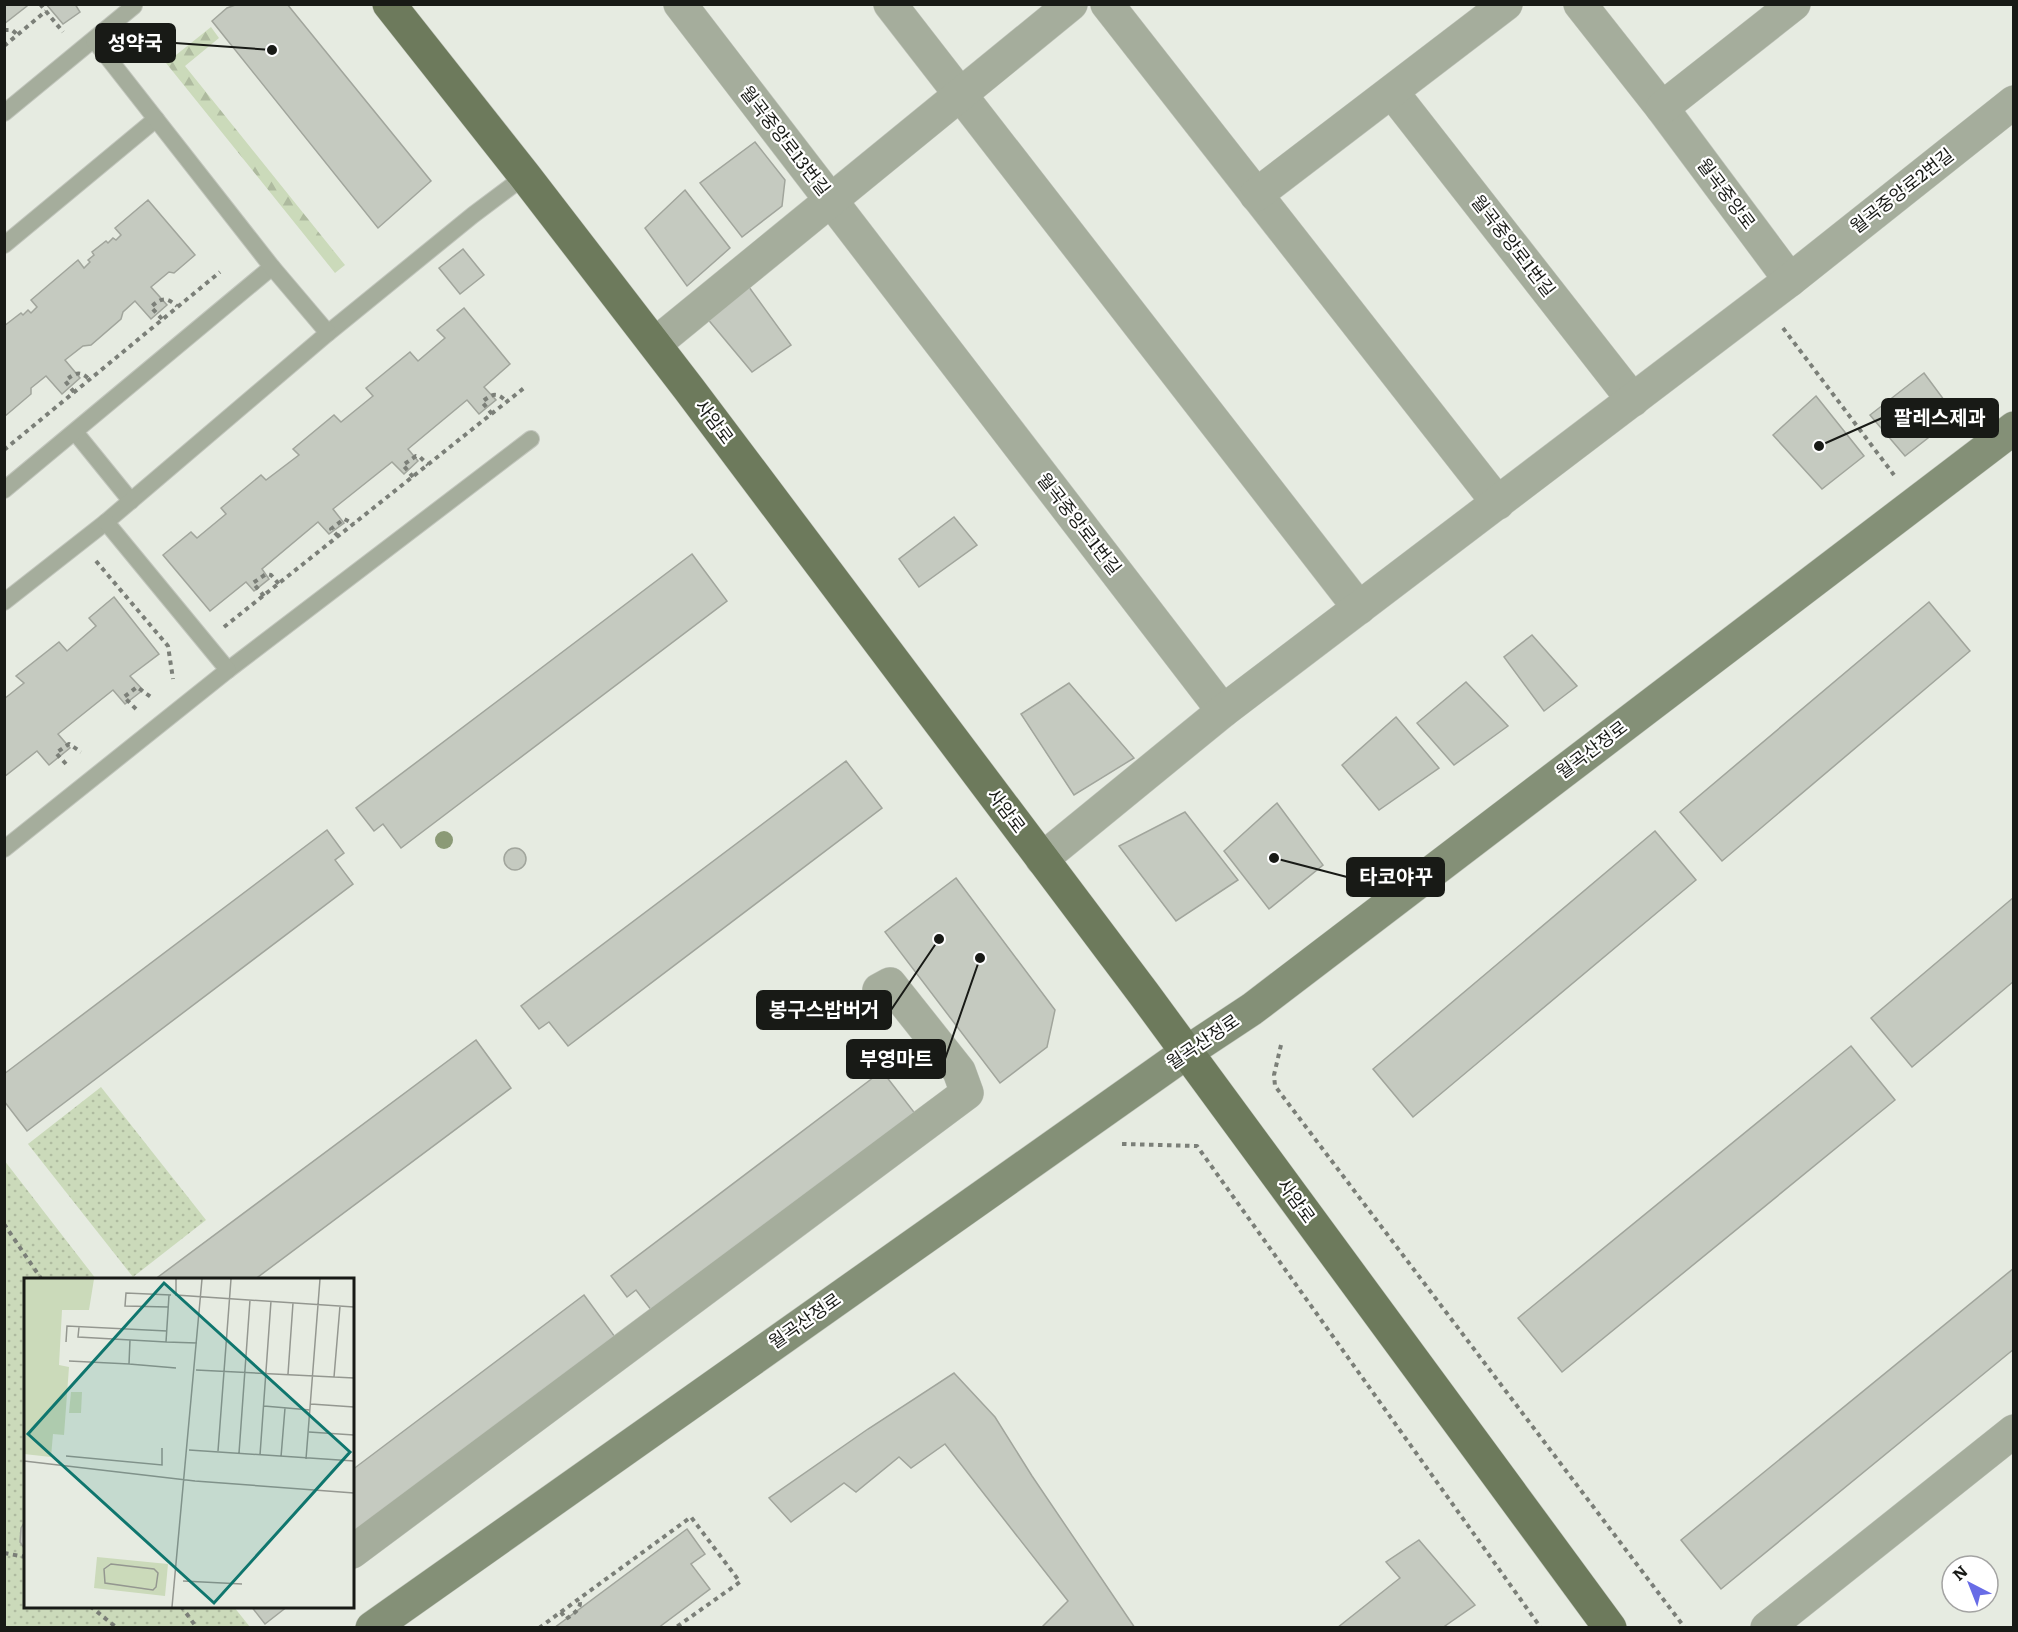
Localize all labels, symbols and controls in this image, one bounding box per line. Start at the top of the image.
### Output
callout: 성약국 [96,24,175,62]
text: 성약국 [107,26,163,56]
street label: 월곡중앙로13번길 [735,79,838,201]
street label: 월곡중앙로2번길 [1843,141,1959,239]
street label: 월곡중앙로 [1691,152,1763,234]
street label: 월곡중앙로1번길 [1466,188,1563,302]
street label: 사암로 [689,393,741,449]
callout: 팔레스제과 [1882,399,1998,437]
text: 팔레스제과 [1894,401,1986,431]
street label: 월곡중앙로1번길 [1032,466,1129,580]
street label: 월곡산정로 [1550,713,1632,785]
street label: 사암로 [981,782,1033,838]
callout: 타코야꾸 [1347,858,1444,896]
text: 타코야꾸 [1359,860,1433,890]
callout: 봉구스밥버거 [757,991,891,1029]
text: 봉구스밥버거 [769,993,879,1023]
street label: 월곡산정로 [1160,1006,1244,1075]
callout: 부영마트 [847,1040,945,1078]
text: 부영마트 [859,1042,933,1072]
street label: 사암로 [1272,1172,1323,1228]
inset map [24,1278,354,1608]
street label: 월곡산정로 [762,1285,846,1355]
north arrow [1940,1554,2000,1614]
text: N [1946,1559,1972,1586]

